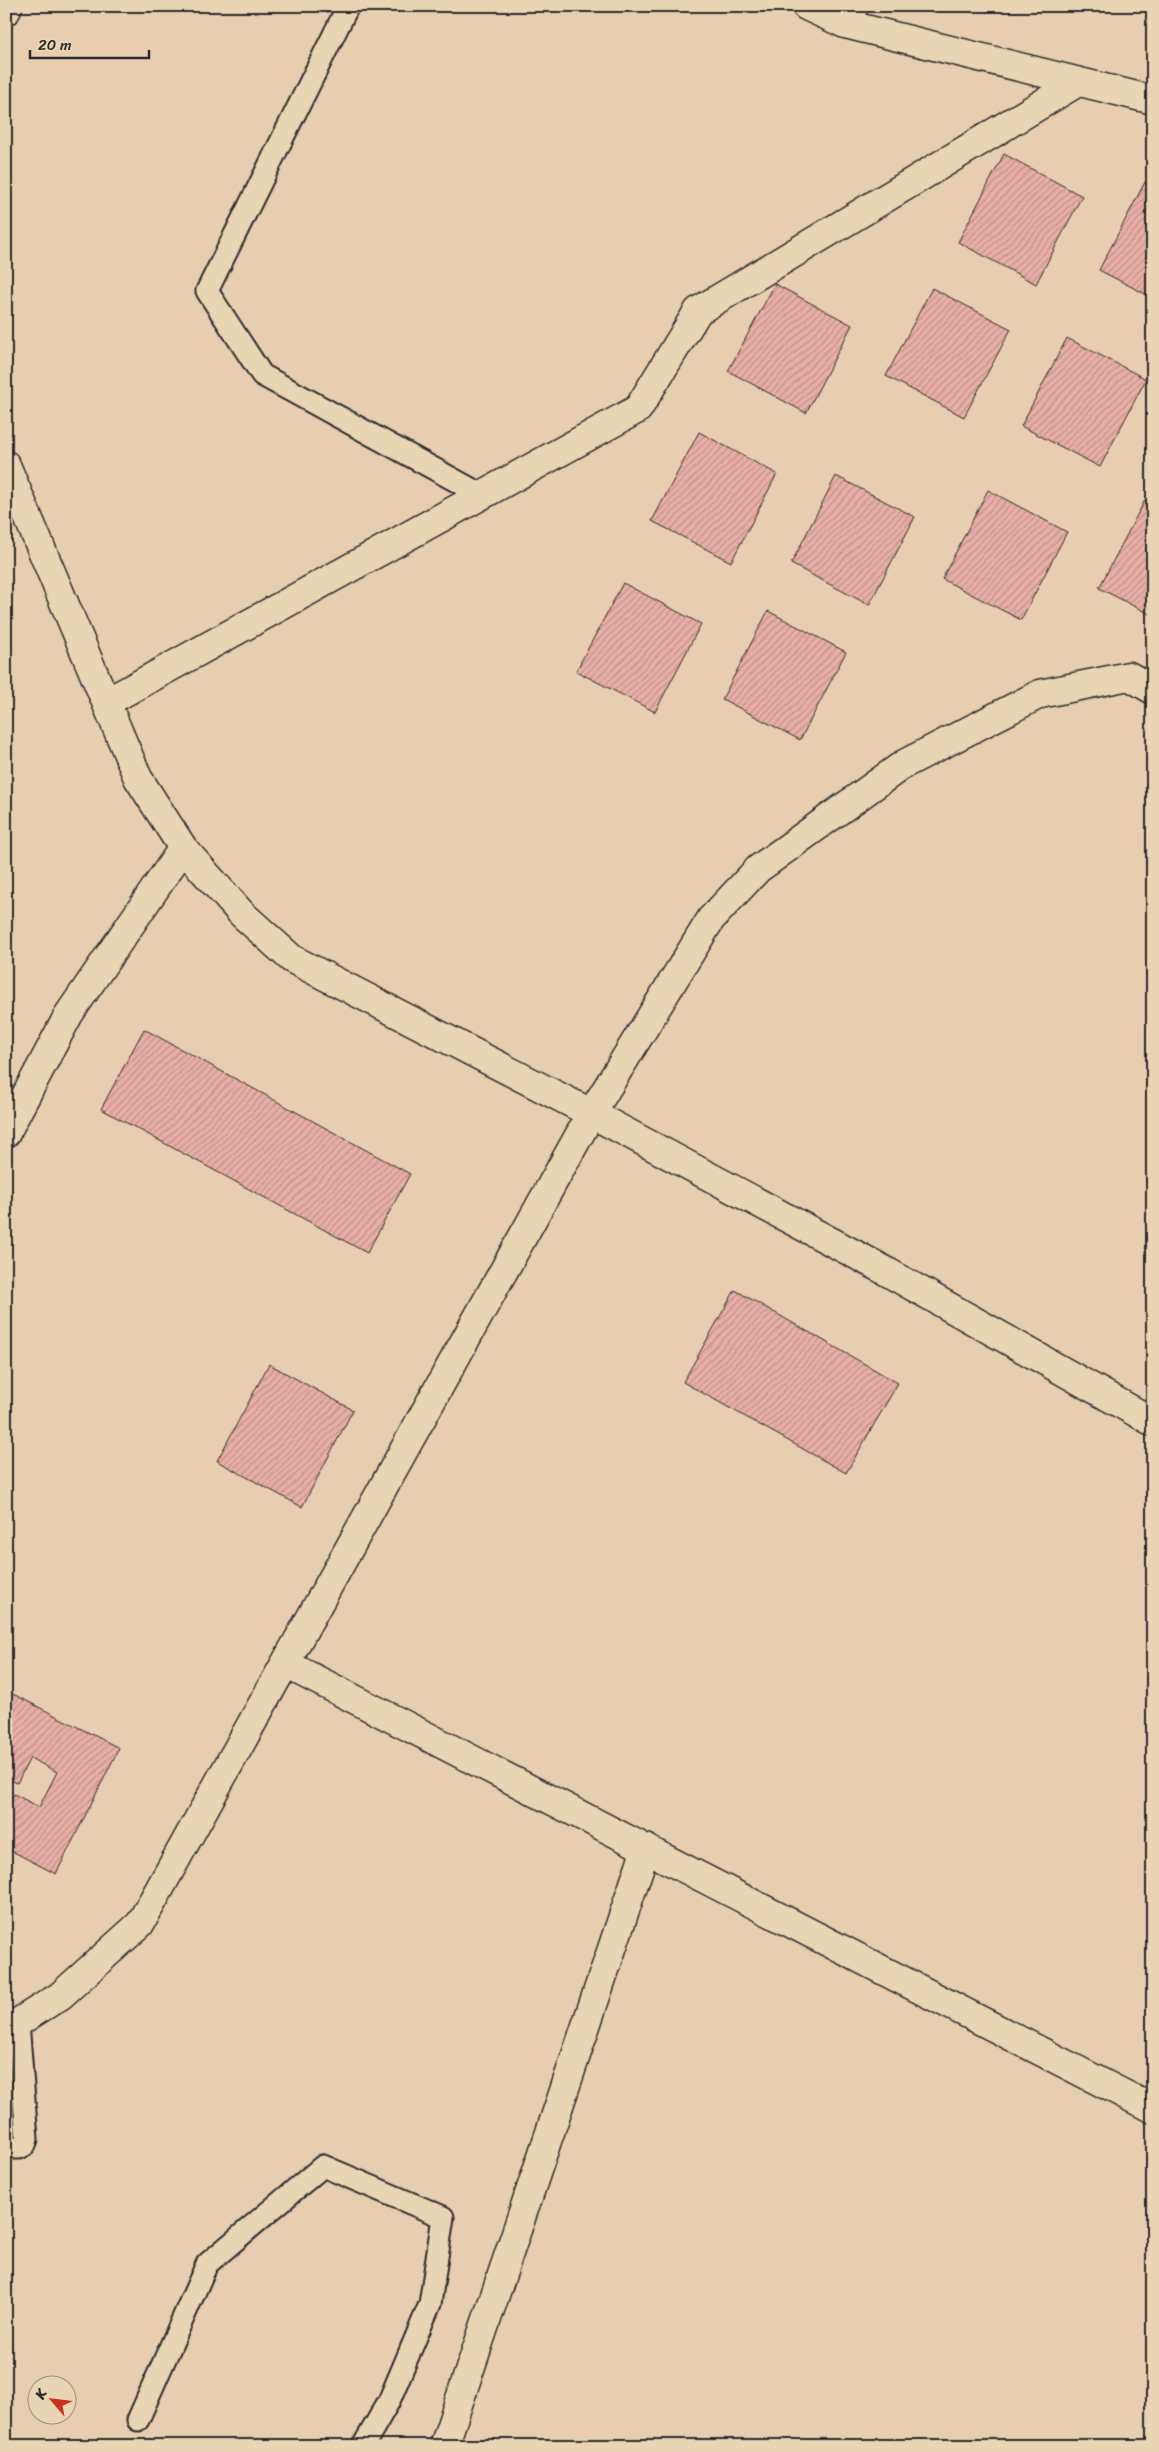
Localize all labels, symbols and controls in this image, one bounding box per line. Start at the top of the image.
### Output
scale bar [30,28,149,60]
text: 20 m [38,32,72,58]
north arrow [28,2374,78,2424]
text: K [27,2383,55,2405]

